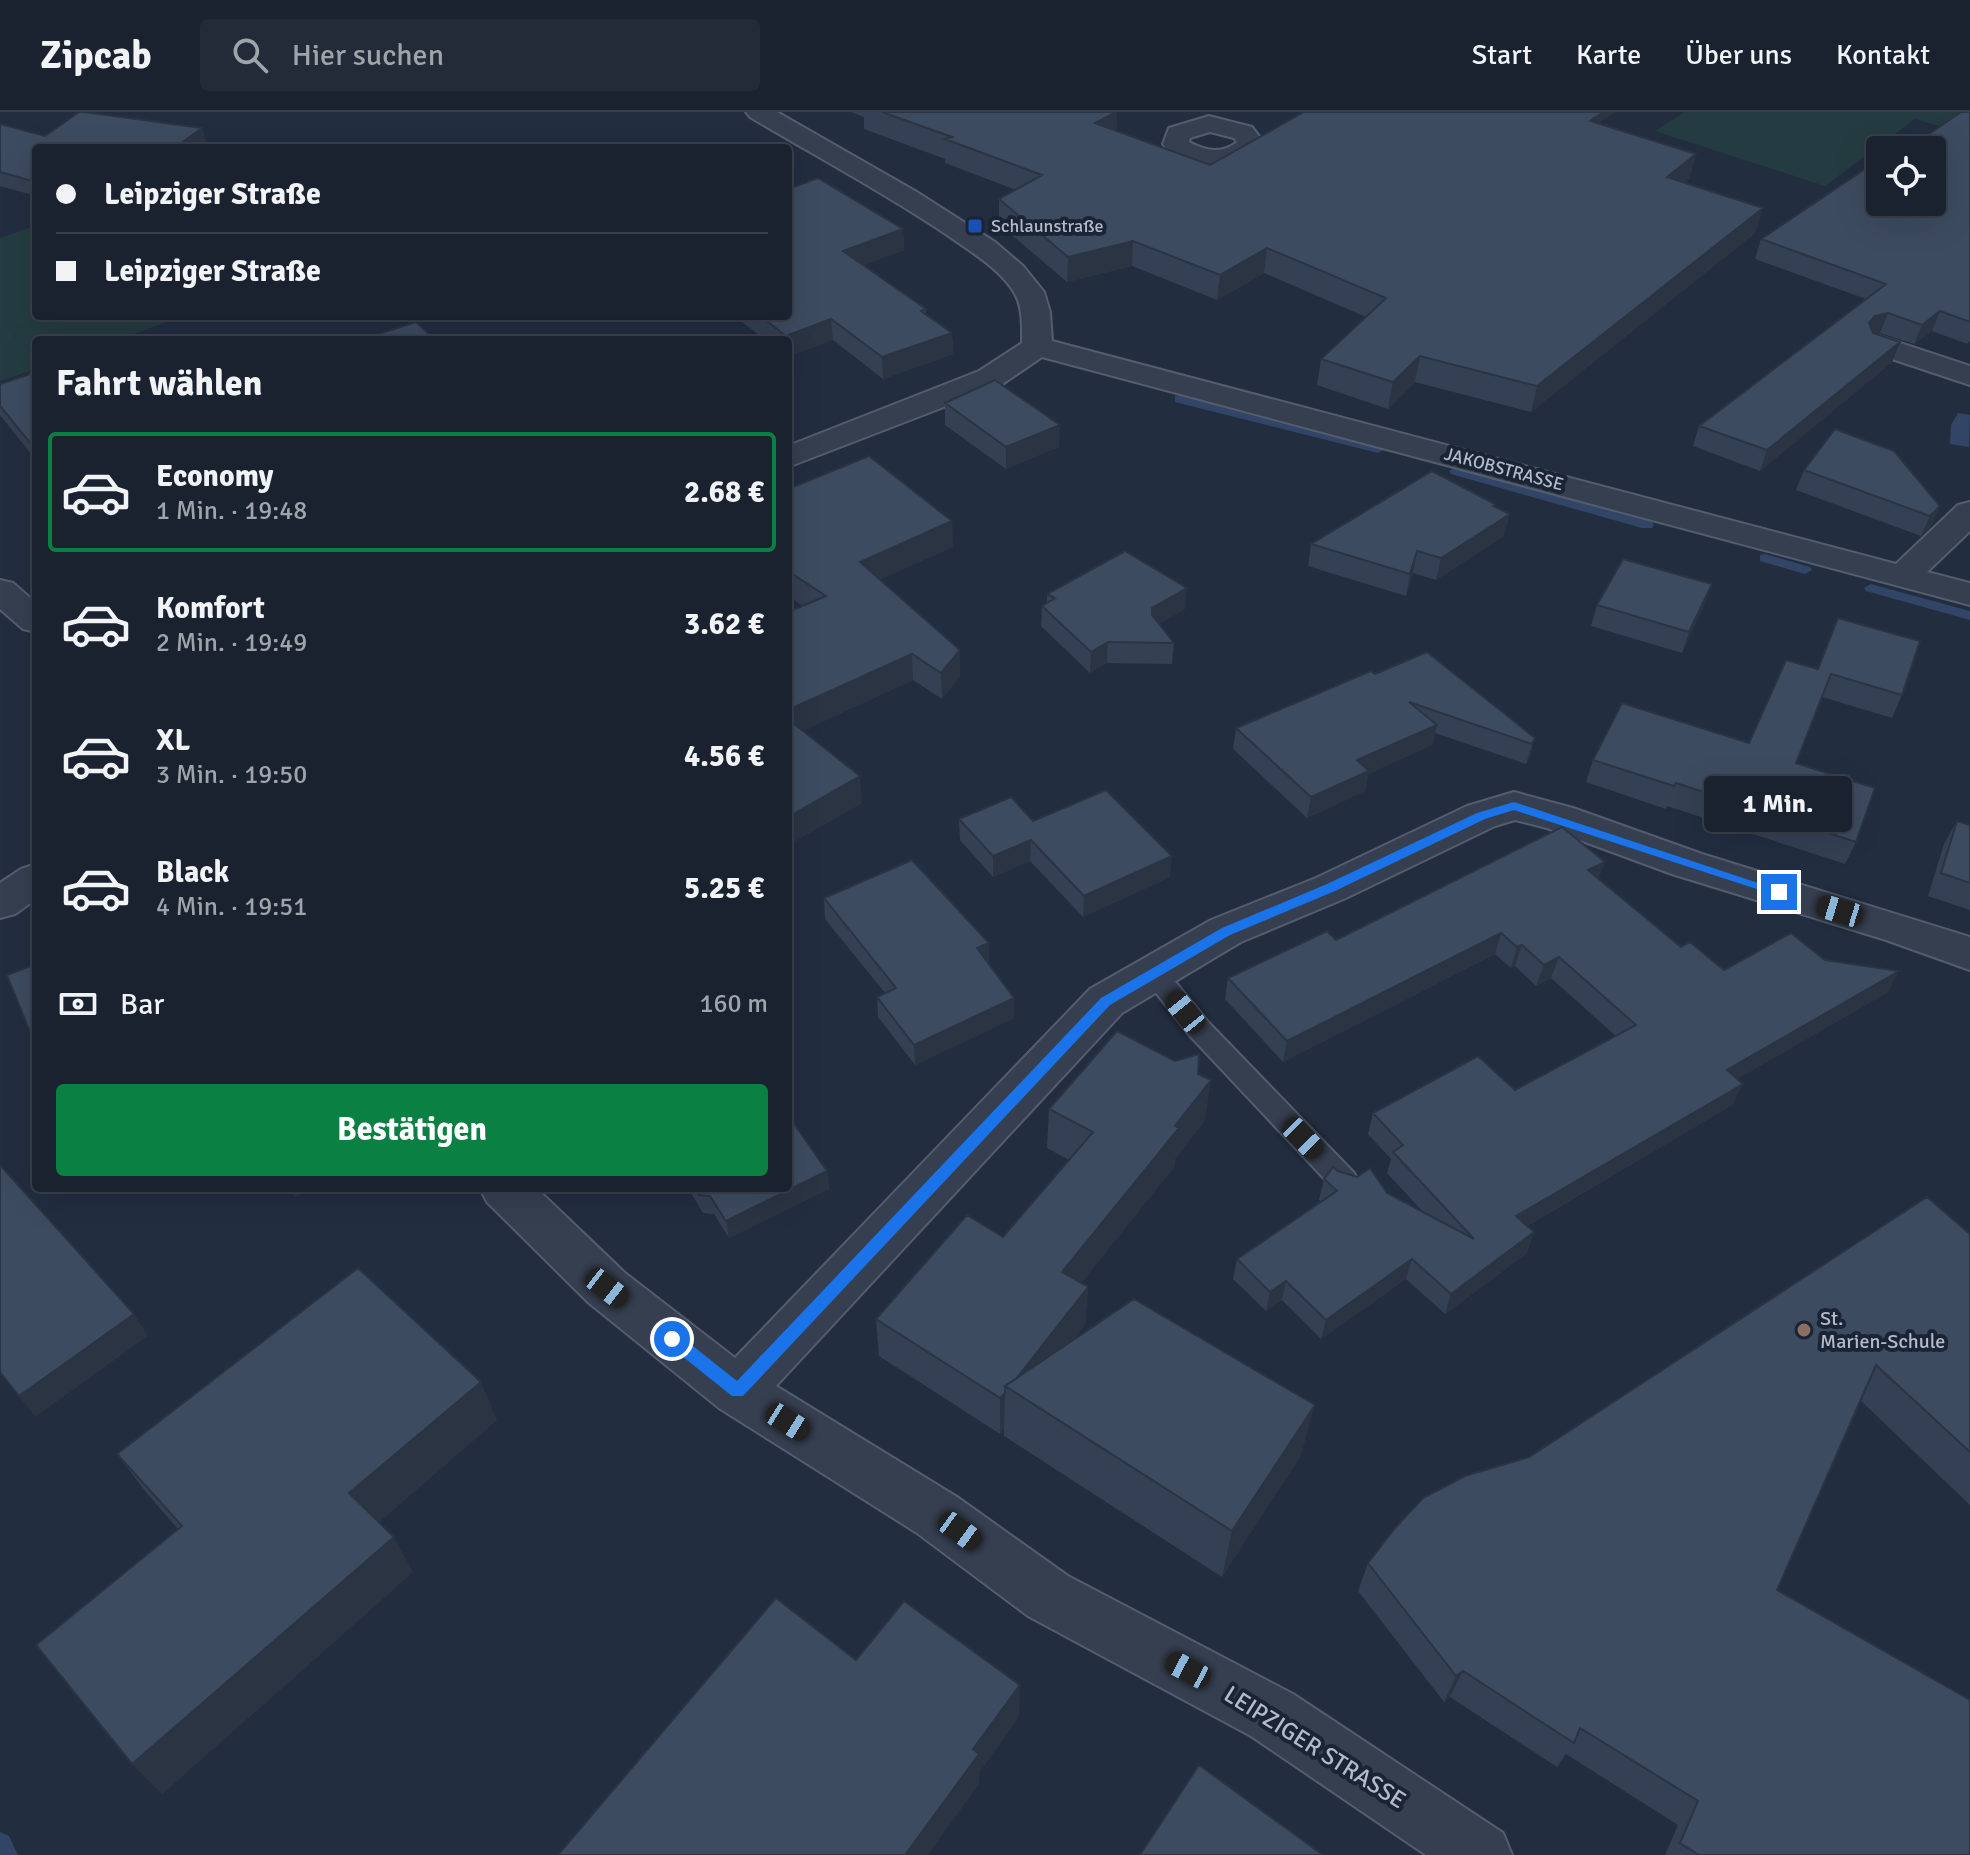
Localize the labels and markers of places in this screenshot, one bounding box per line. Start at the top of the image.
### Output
place label: Schlaunstraße [991,215,1103,237]
marker: Schlaunstraße [966,217,984,235]
place label: St. Marien-Schule [1820,1306,1945,1354]
marker: St. Marien-Schule [1795,1321,1813,1339]

